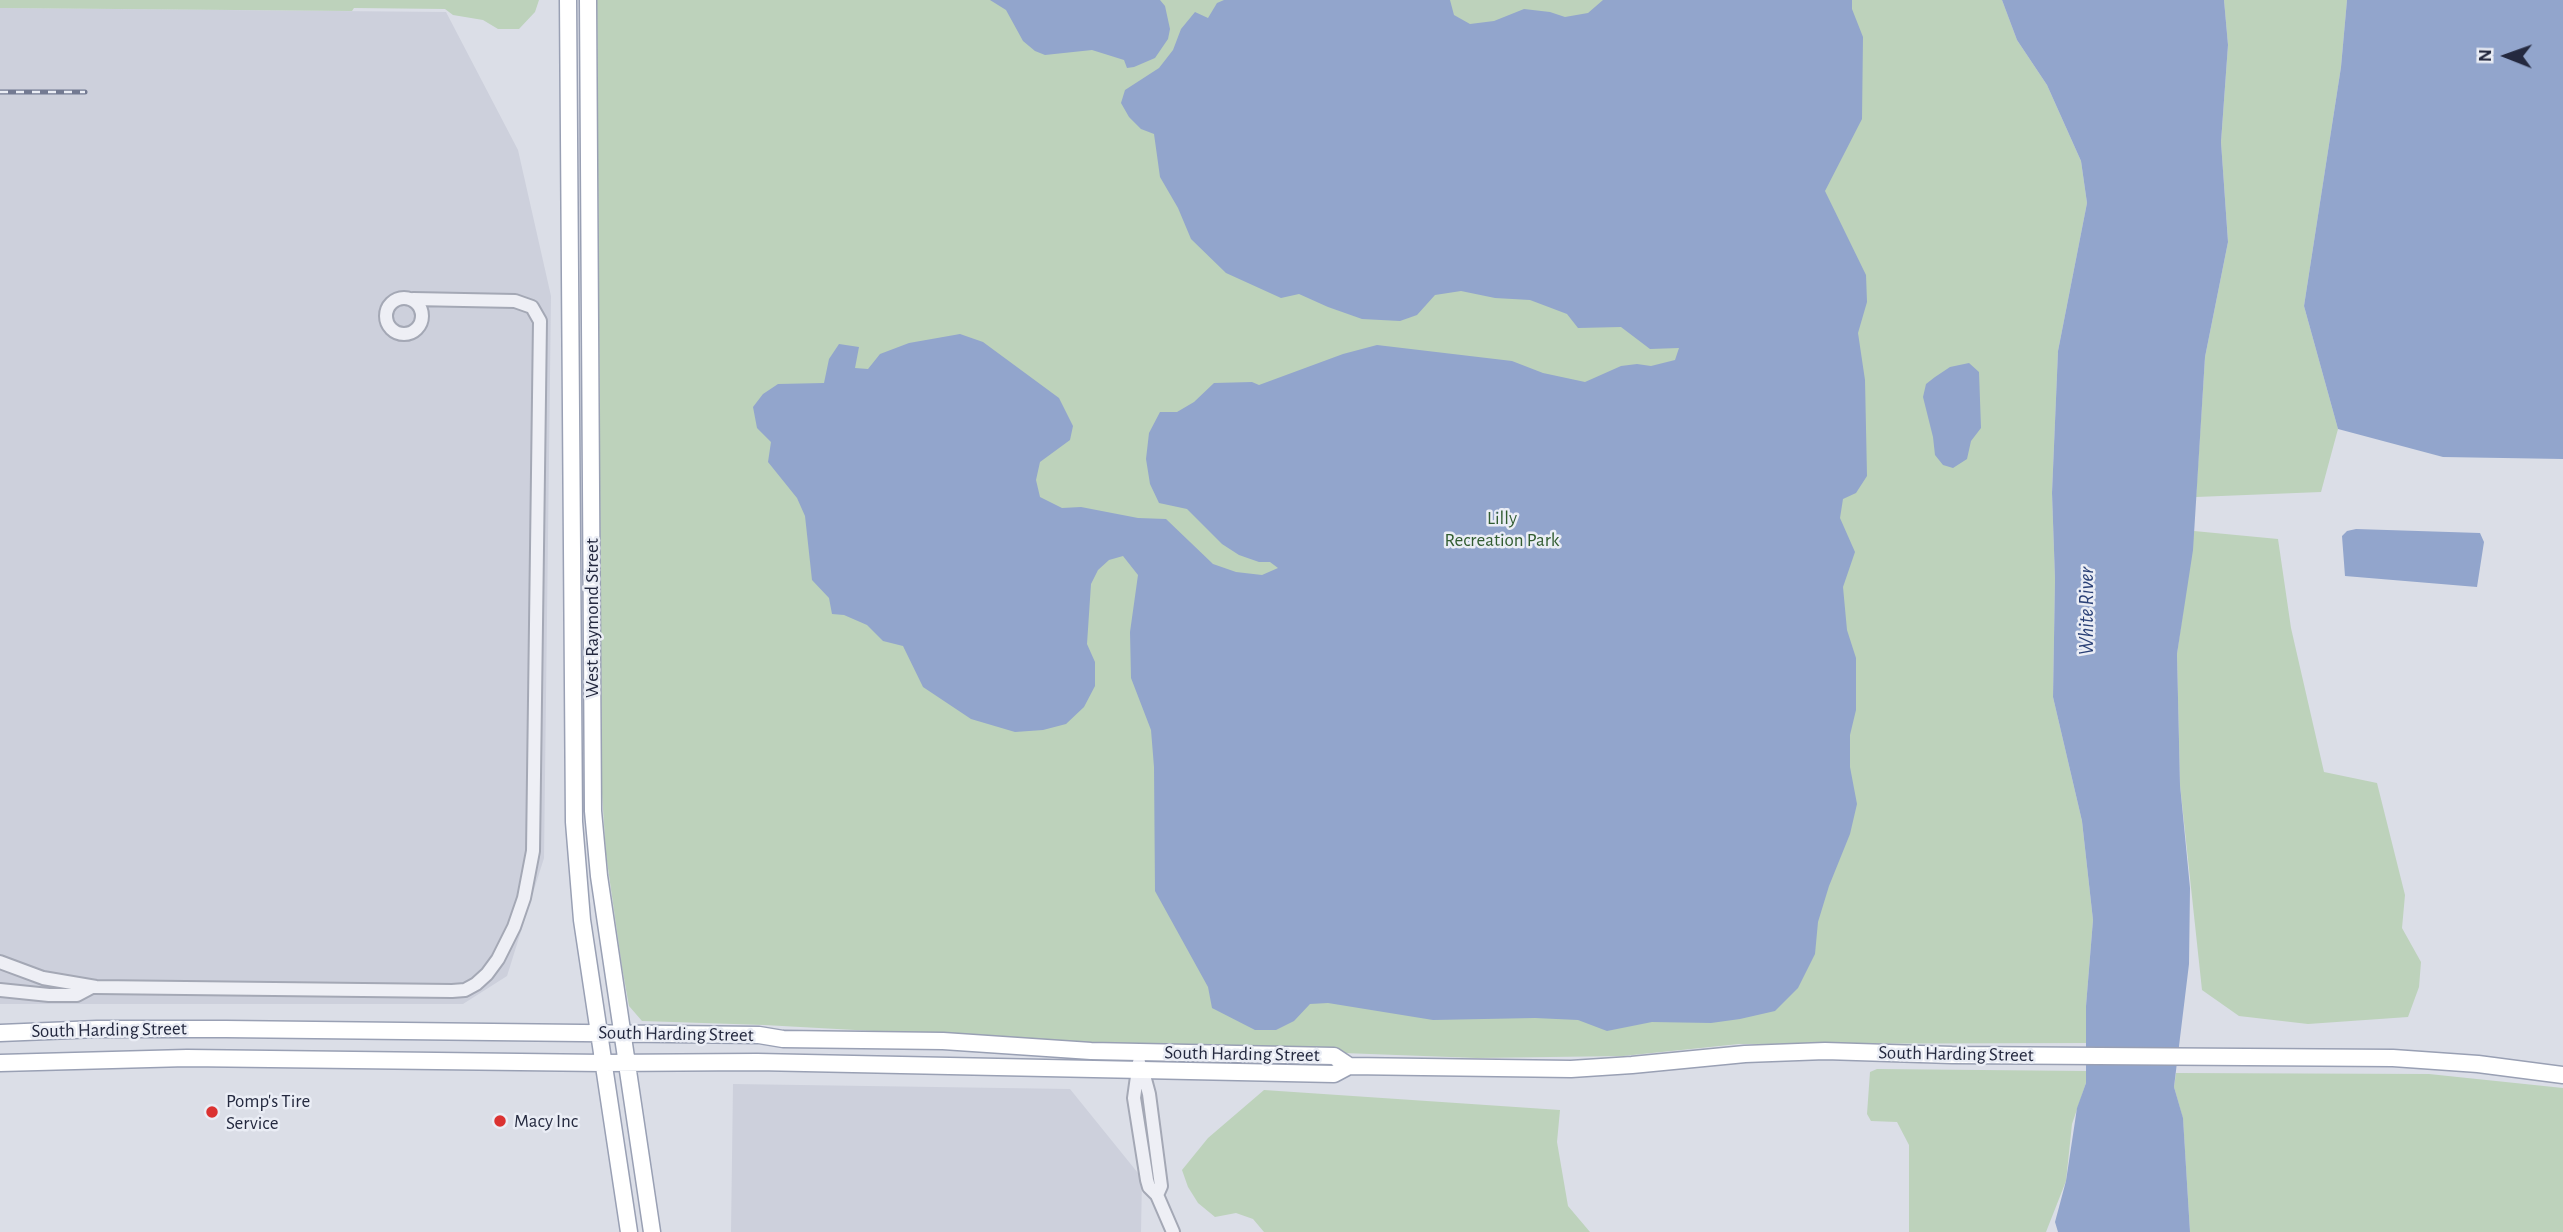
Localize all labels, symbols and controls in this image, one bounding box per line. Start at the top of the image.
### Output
north arrow [2472,21,2542,91]
text: N [2476,49,2495,62]
park label: Lilly Recreation Park [1445,507,1559,551]
street label: West Raymond Street [581,538,603,698]
water label: White River [2074,567,2100,655]
street label: South Harding Street [31,1017,187,1043]
street label: South Harding Street [598,1021,754,1047]
street label: South Harding Street [1164,1041,1320,1067]
street label: South Harding Street [1878,1041,2034,1067]
place label: Pomp's Tire Service [226,1090,310,1134]
marker: Pomp's Tire Service [204,1104,220,1120]
place label: Macy Inc [514,1110,578,1132]
marker: Macy Inc [492,1113,508,1129]

